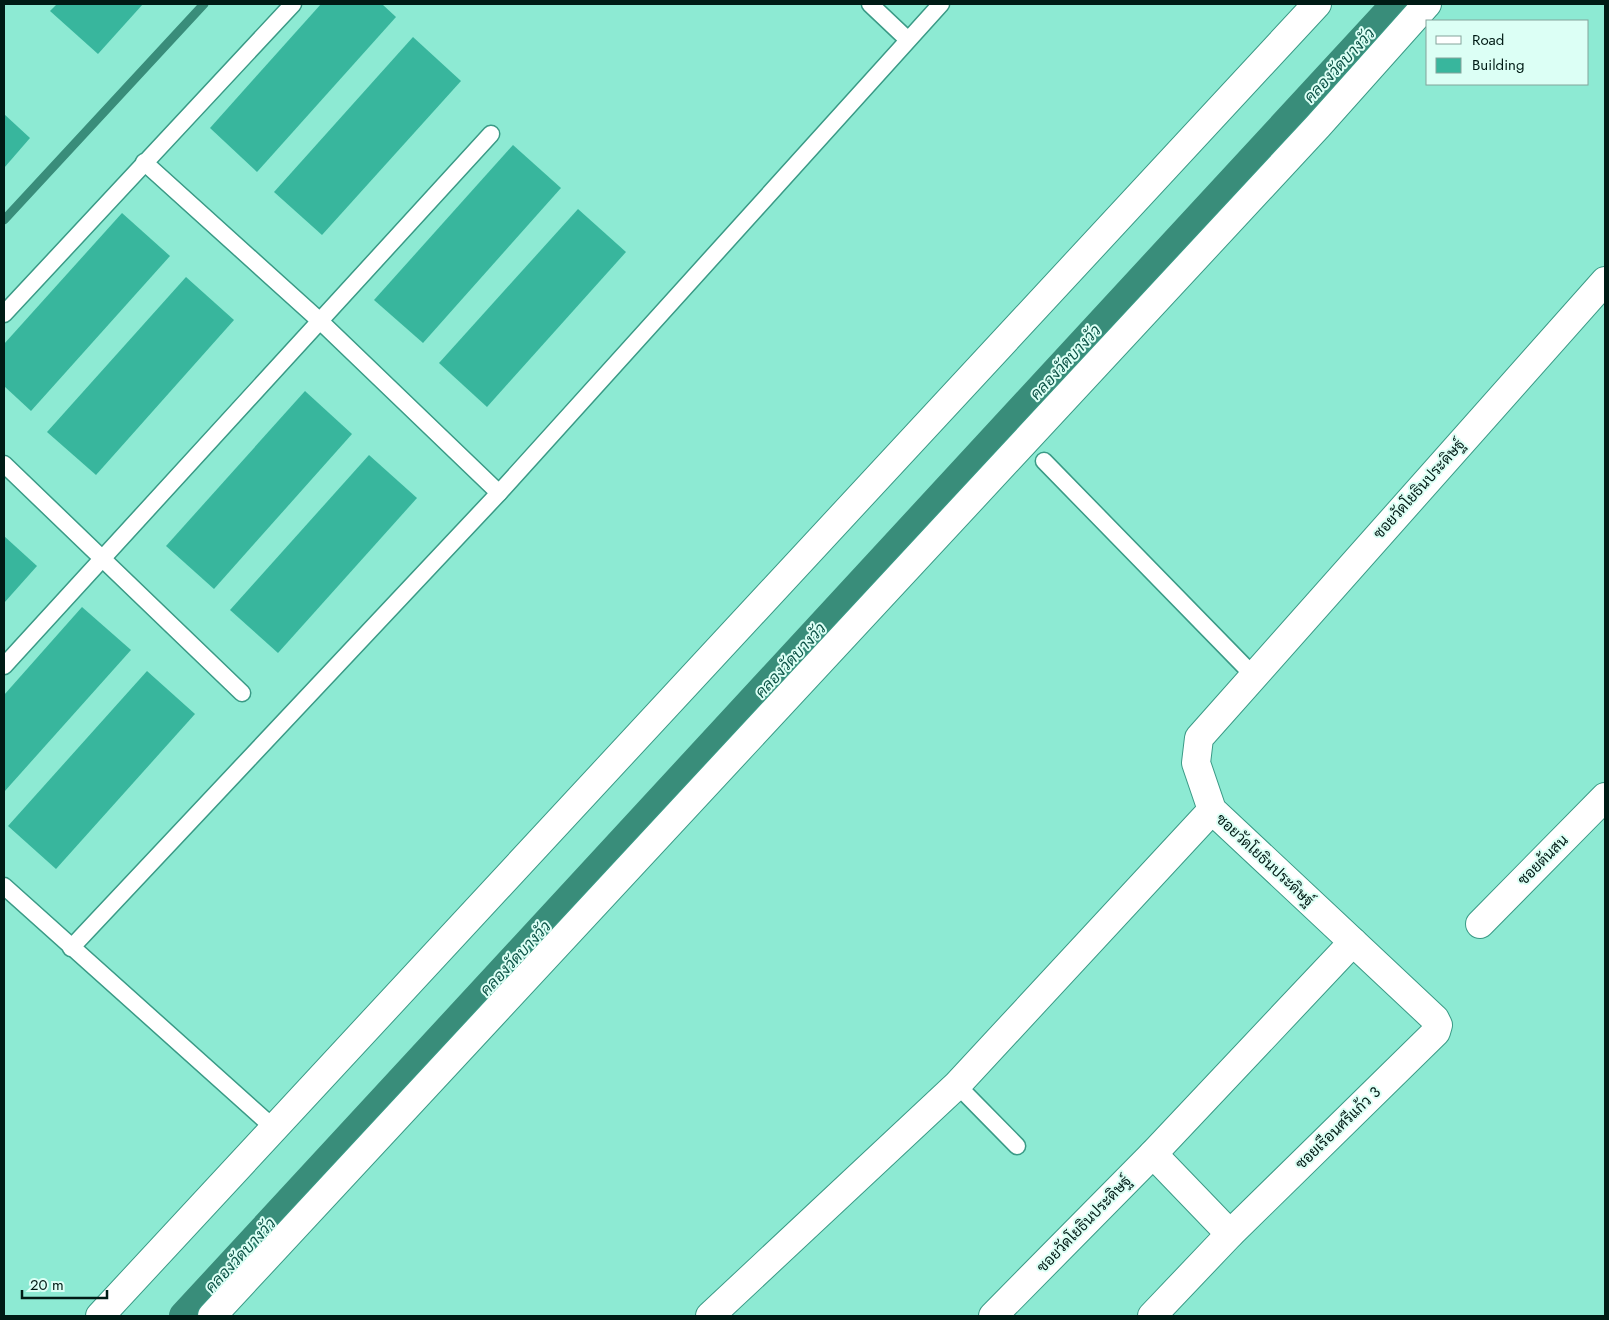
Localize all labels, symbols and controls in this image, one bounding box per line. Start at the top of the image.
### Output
legend [1426,20,1589,85]
water label: คลองวัดบางวัว [1299,23,1380,108]
text: Road [1472,29,1504,51]
text: Building [1472,54,1524,76]
water label: คลองวัดบางวัว [1025,320,1106,405]
street label: ซอยวัดโยธินประดิษฐ์ [1368,434,1470,544]
water label: คลองวัดบางวัว [750,618,831,703]
street label: ซอยวัดโยธินประดิษฐ์ [1211,809,1319,911]
street label: ซอยต้นสน [1513,830,1573,890]
water label: คลองวัดบางวัว [475,916,556,1001]
street label: ซอยเรือนศรีแก้ว 3 [1290,1082,1386,1174]
street label: ซอยวัดโยธินประดิษฐ์ [1032,1171,1136,1277]
water label: คลองวัดบางวัว [200,1213,281,1298]
scale bar [22,1268,108,1300]
text: 20 m [30,1274,64,1296]

